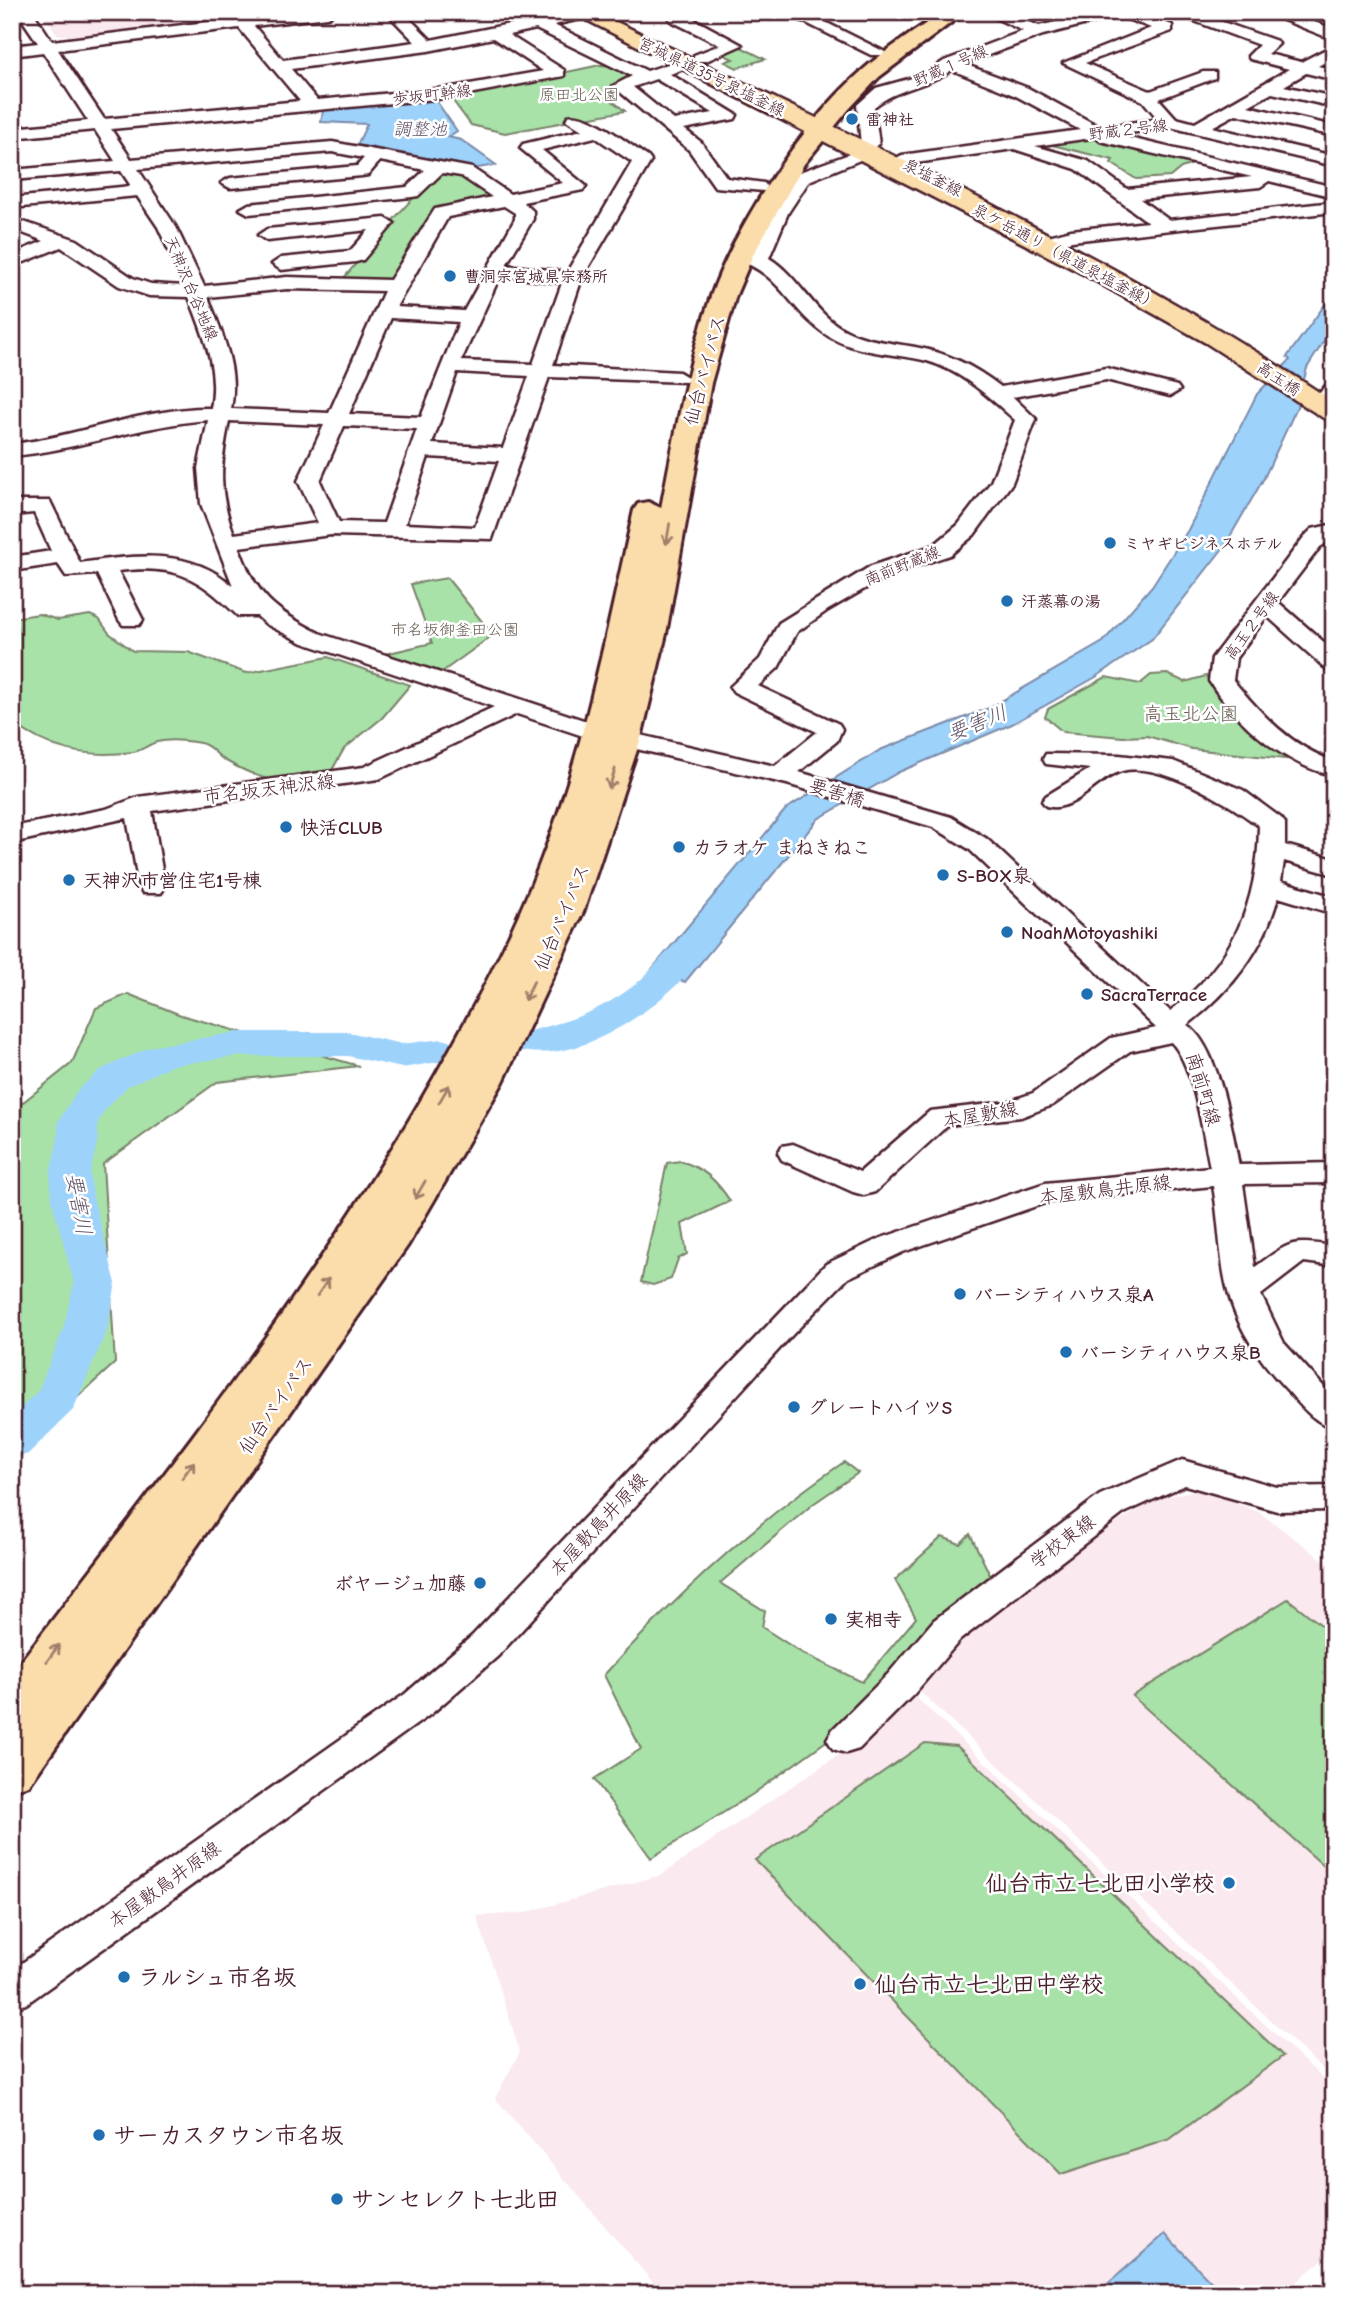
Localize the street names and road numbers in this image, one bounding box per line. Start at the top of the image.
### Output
street label: 宮城県道35号泉塩釜線 [635,34,788,120]
street label: 野蔵１号線 [910,41,991,90]
street label: 歩坂町幹線 [391,81,473,109]
street label: 野蔵２号線 [1087,116,1169,144]
street label: 泉塩釜線 [900,155,965,200]
street label: 泉ケ岳通り（県道泉塩釜線） [969,200,1162,314]
street label: 天神沢台谷地線 [161,233,221,343]
street label: 仙台バイパス [680,313,730,428]
street label: 高玉橋 [1253,358,1303,399]
street label: 南前野蔵線 [862,543,943,589]
street label: 高玉２号線 [1221,588,1283,663]
street label: 市名坂天神沢線 [202,770,336,808]
street label: 要害橋 [806,774,867,812]
street label: 仙台バイパス [530,861,594,974]
street label: 南前町線 [1181,1050,1225,1129]
street label: 本屋敷線 [941,1098,1020,1132]
street label: 本屋敷鳥井原線 [1038,1171,1172,1209]
street label: 仙台バイパス [234,1353,317,1458]
street label: 本屋敷鳥井原線 [545,1469,652,1581]
street label: 学校東線 [1026,1510,1100,1573]
street label: 本屋敷鳥井原線 [104,1837,225,1933]

